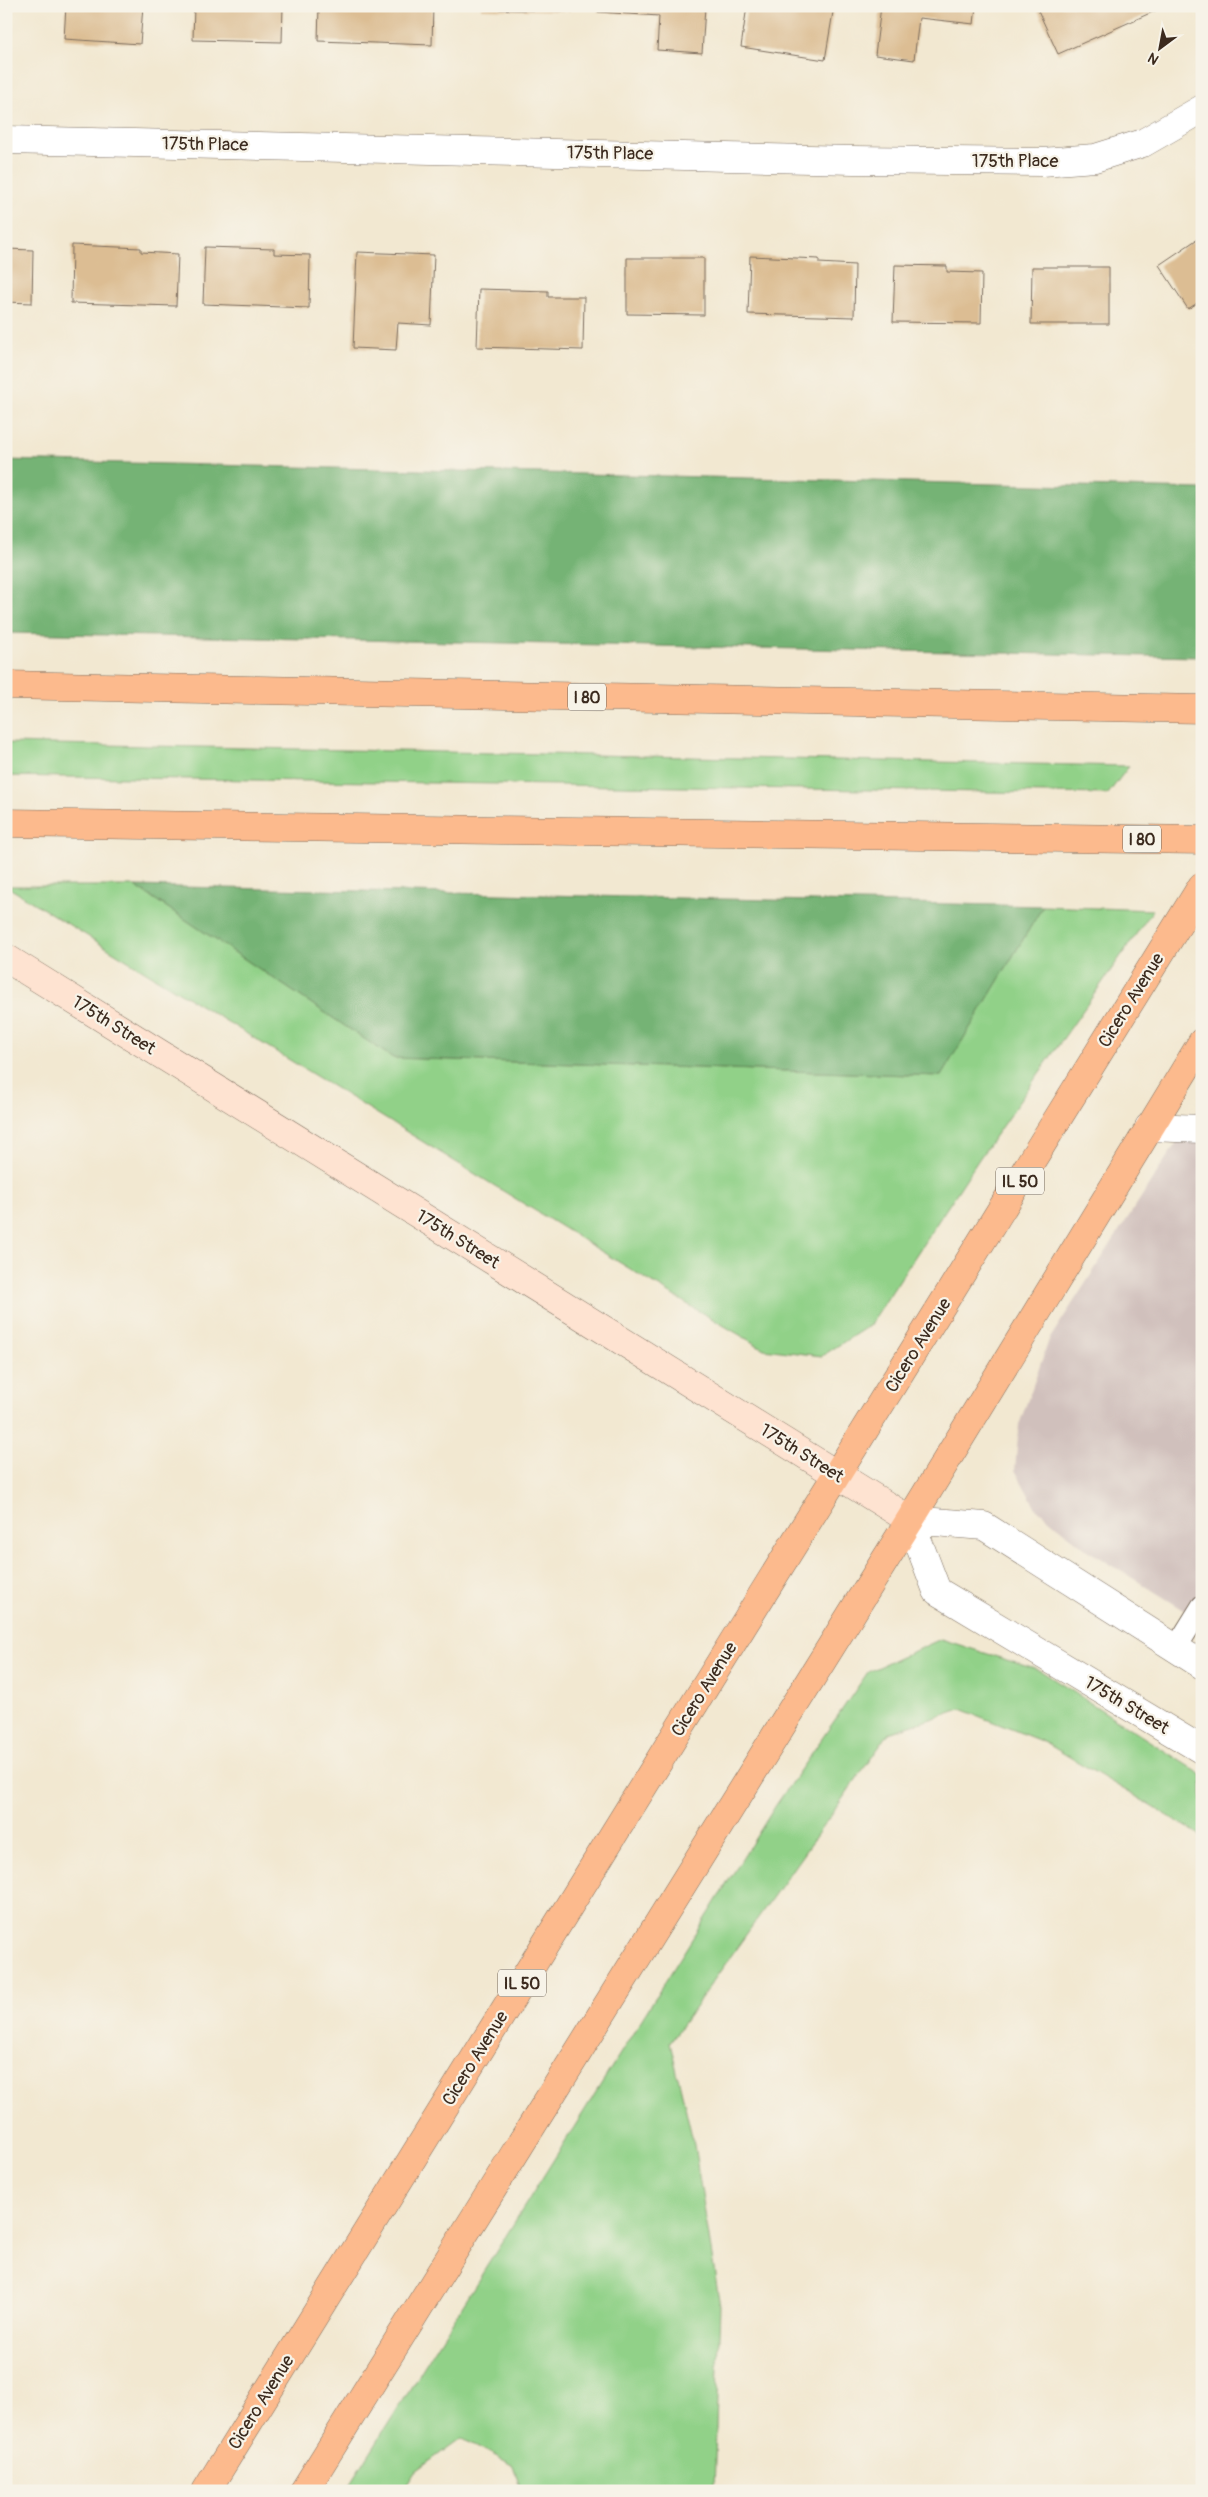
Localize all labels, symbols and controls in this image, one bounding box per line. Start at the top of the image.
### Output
north arrow [1136,22,1186,72]
text: N [1145,49,1162,68]
street label: 175th Place [162,132,249,157]
street label: 175th Place [567,141,654,166]
street label: 175th Place [972,150,1058,173]
road number: I 80 [568,684,606,710]
road number: I 80 [1123,826,1161,852]
street label: Cicero Avenue [1093,949,1170,1052]
street label: 175th Street [67,991,161,1061]
road number: IL 50 [996,1168,1044,1194]
street label: 175th Street [411,1205,505,1275]
street label: Cicero Avenue [880,1294,957,1397]
street label: 175th Street [755,1419,849,1489]
street label: Cicero Avenue [666,1638,743,1741]
street label: 175th Street [1080,1671,1174,1740]
road number: IL 50 [498,1970,546,1996]
street label: Cicero Avenue [437,2007,514,2110]
street label: Cicero Avenue [223,2351,300,2454]

